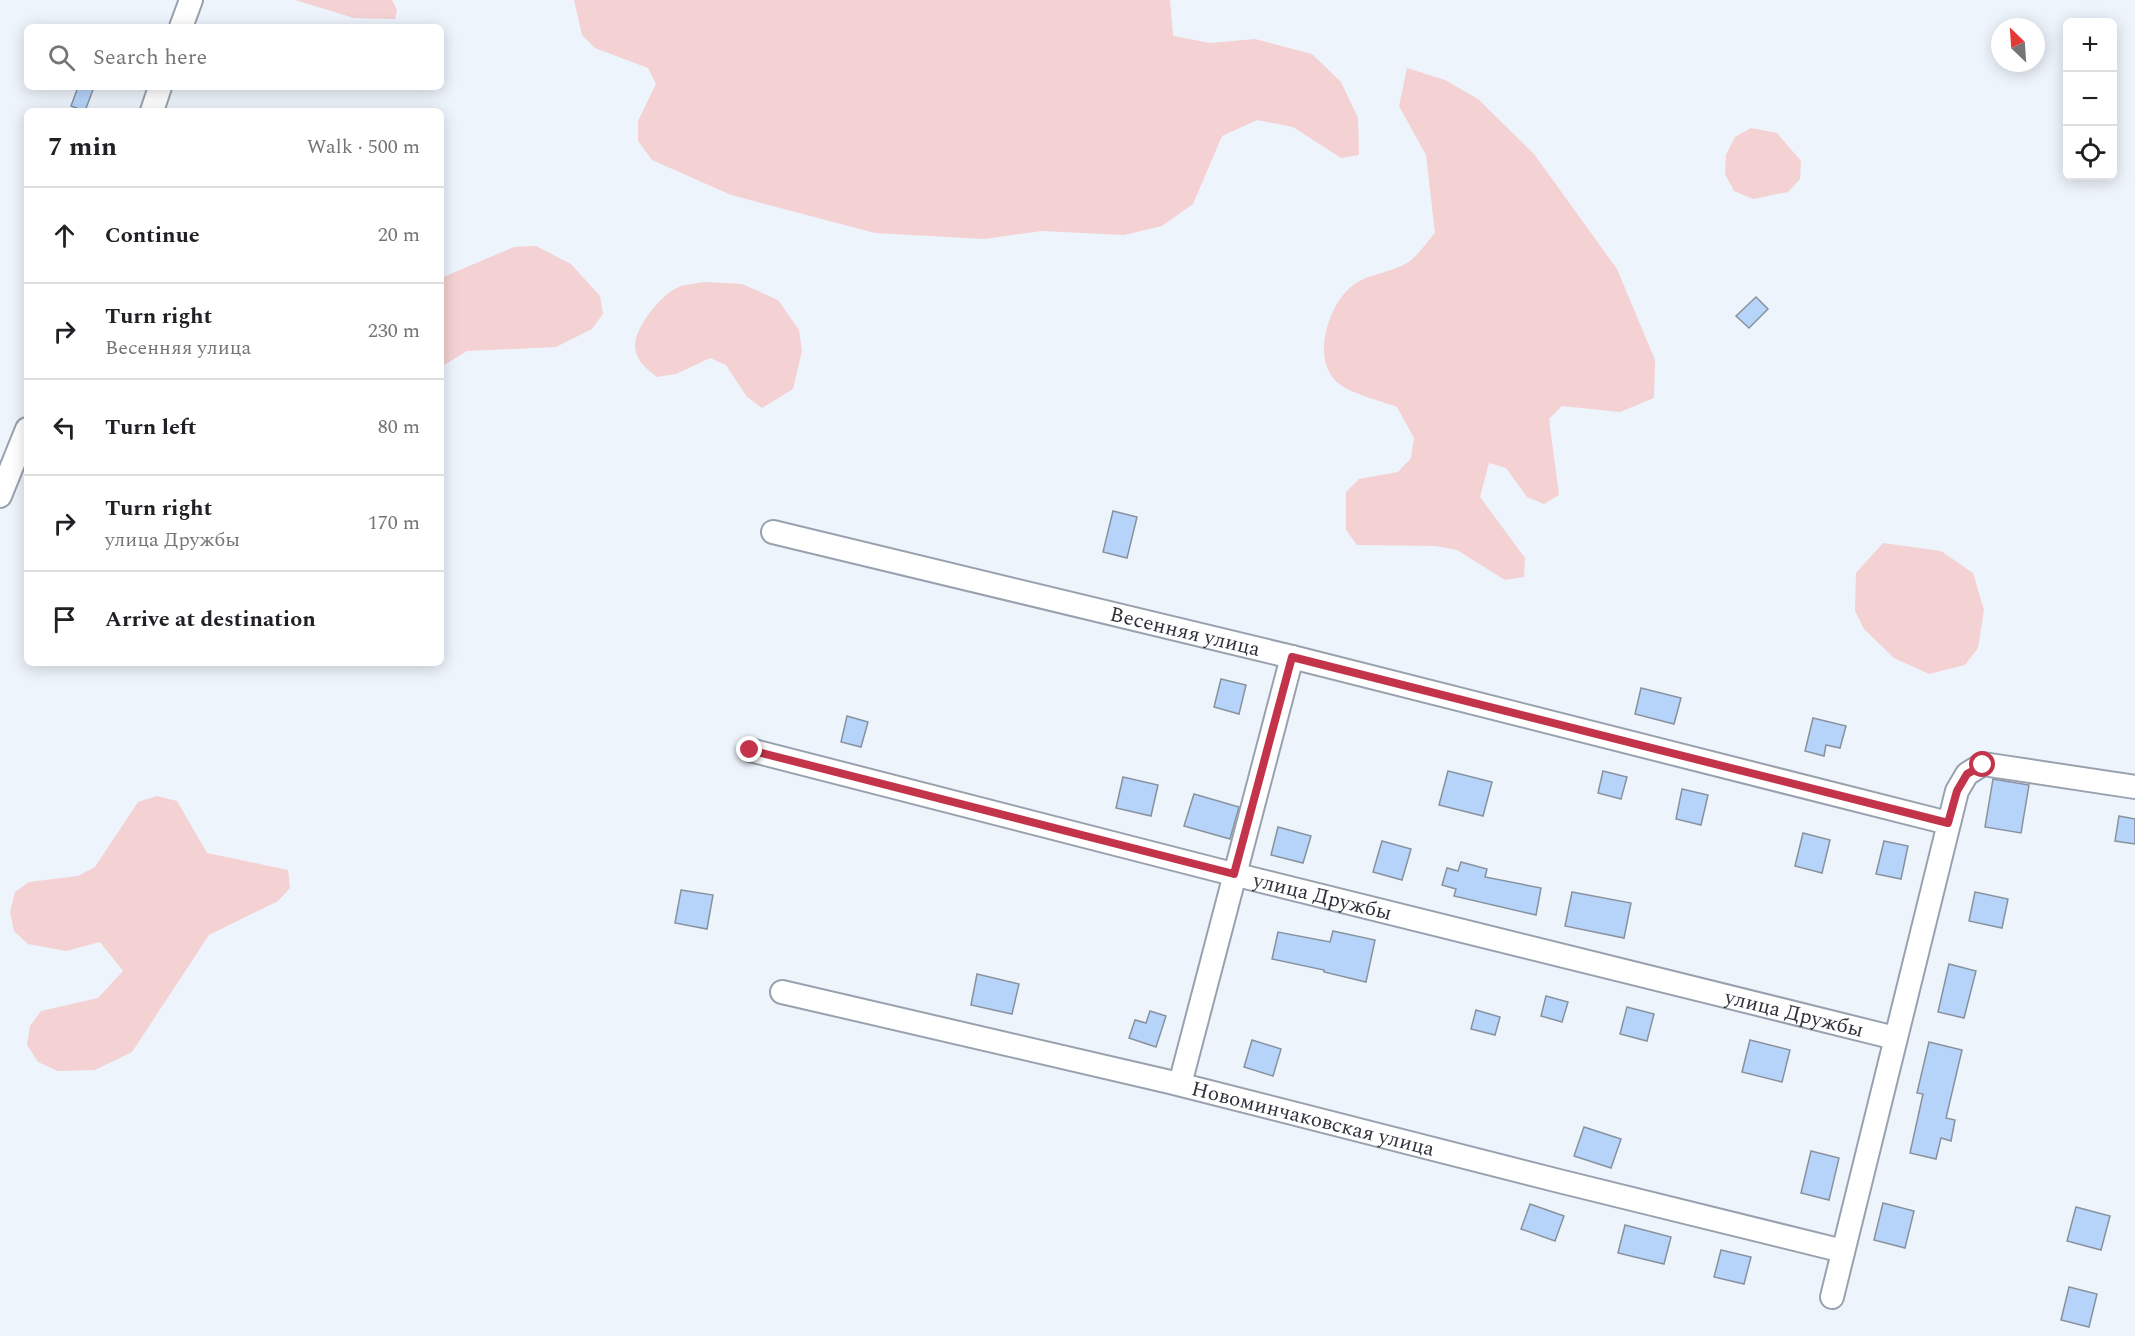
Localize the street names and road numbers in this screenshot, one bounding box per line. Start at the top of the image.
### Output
street label: Весенняя улица [1107,599,1264,666]
street label: улица Дружбы [1249,864,1395,930]
street label: улица Дружбы [1720,981,1867,1047]
street label: Новоминчаковская улица [1188,1073,1439,1166]

